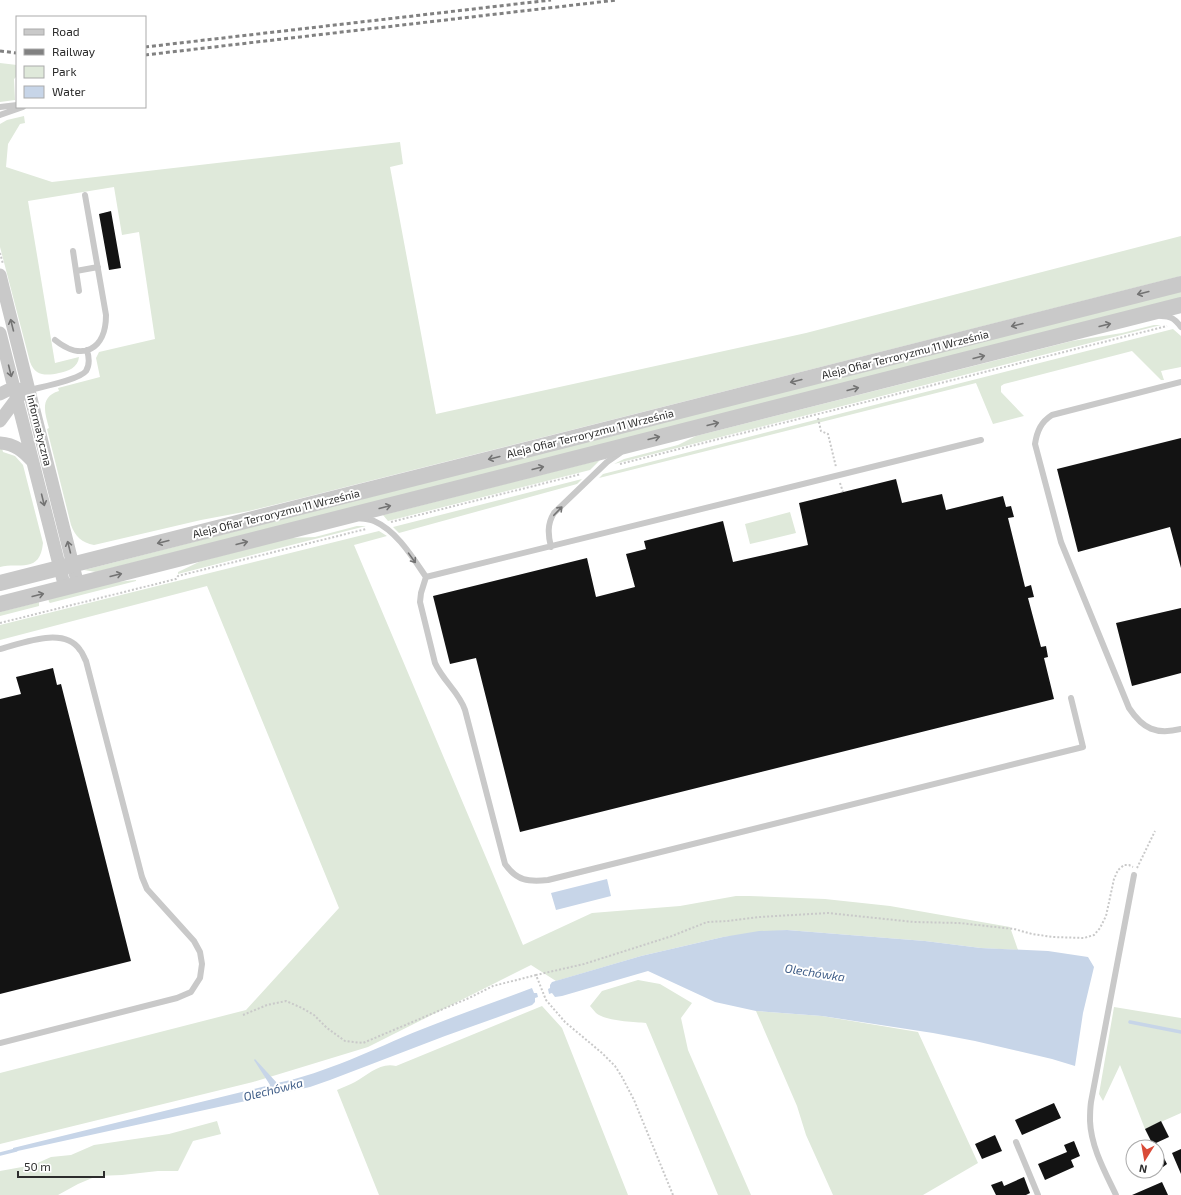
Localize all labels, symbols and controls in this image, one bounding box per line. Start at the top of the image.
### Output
legend [16,16,146,108]
text: Road [52,24,80,38]
text: Railway [52,44,96,58]
text: Park [52,64,77,78]
text: Water [52,84,86,98]
one-way arrow [1137,290,1150,298]
one-way arrow [8,319,16,332]
one-way arrow [1098,320,1111,328]
one-way arrow [1011,322,1024,330]
street label: Aleja Ofiar Terroryzmu 11 Września [820,327,990,382]
one-way arrow [972,353,985,360]
one-way arrow [6,364,14,377]
one-way arrow [790,378,803,386]
one-way arrow [846,384,859,392]
street label: Informatyczna [25,393,55,467]
street label: Aleja Ofiar Terroryzmu 11 Września [505,406,675,461]
one-way arrow [706,419,719,427]
one-way arrow [648,434,661,442]
one-way arrow [487,455,500,462]
one-way arrow [531,464,544,471]
street label: Aleja Ofiar Terroryzmu 11 Września [191,486,361,541]
one-way arrow [39,493,47,506]
one-way arrow [378,503,391,510]
one-way arrow [553,506,562,516]
one-way arrow [157,538,170,546]
one-way arrow [235,539,248,546]
one-way arrow [65,540,72,553]
one-way arrow [408,552,417,563]
one-way arrow [109,571,122,578]
one-way arrow [31,590,44,598]
water label: Olechówka [784,960,846,984]
water label: Olechówka [242,1075,304,1103]
north arrow [1125,1139,1165,1179]
scale bar [18,1153,104,1179]
text: 50 m [24,1159,51,1173]
text: N [1138,1162,1148,1176]

